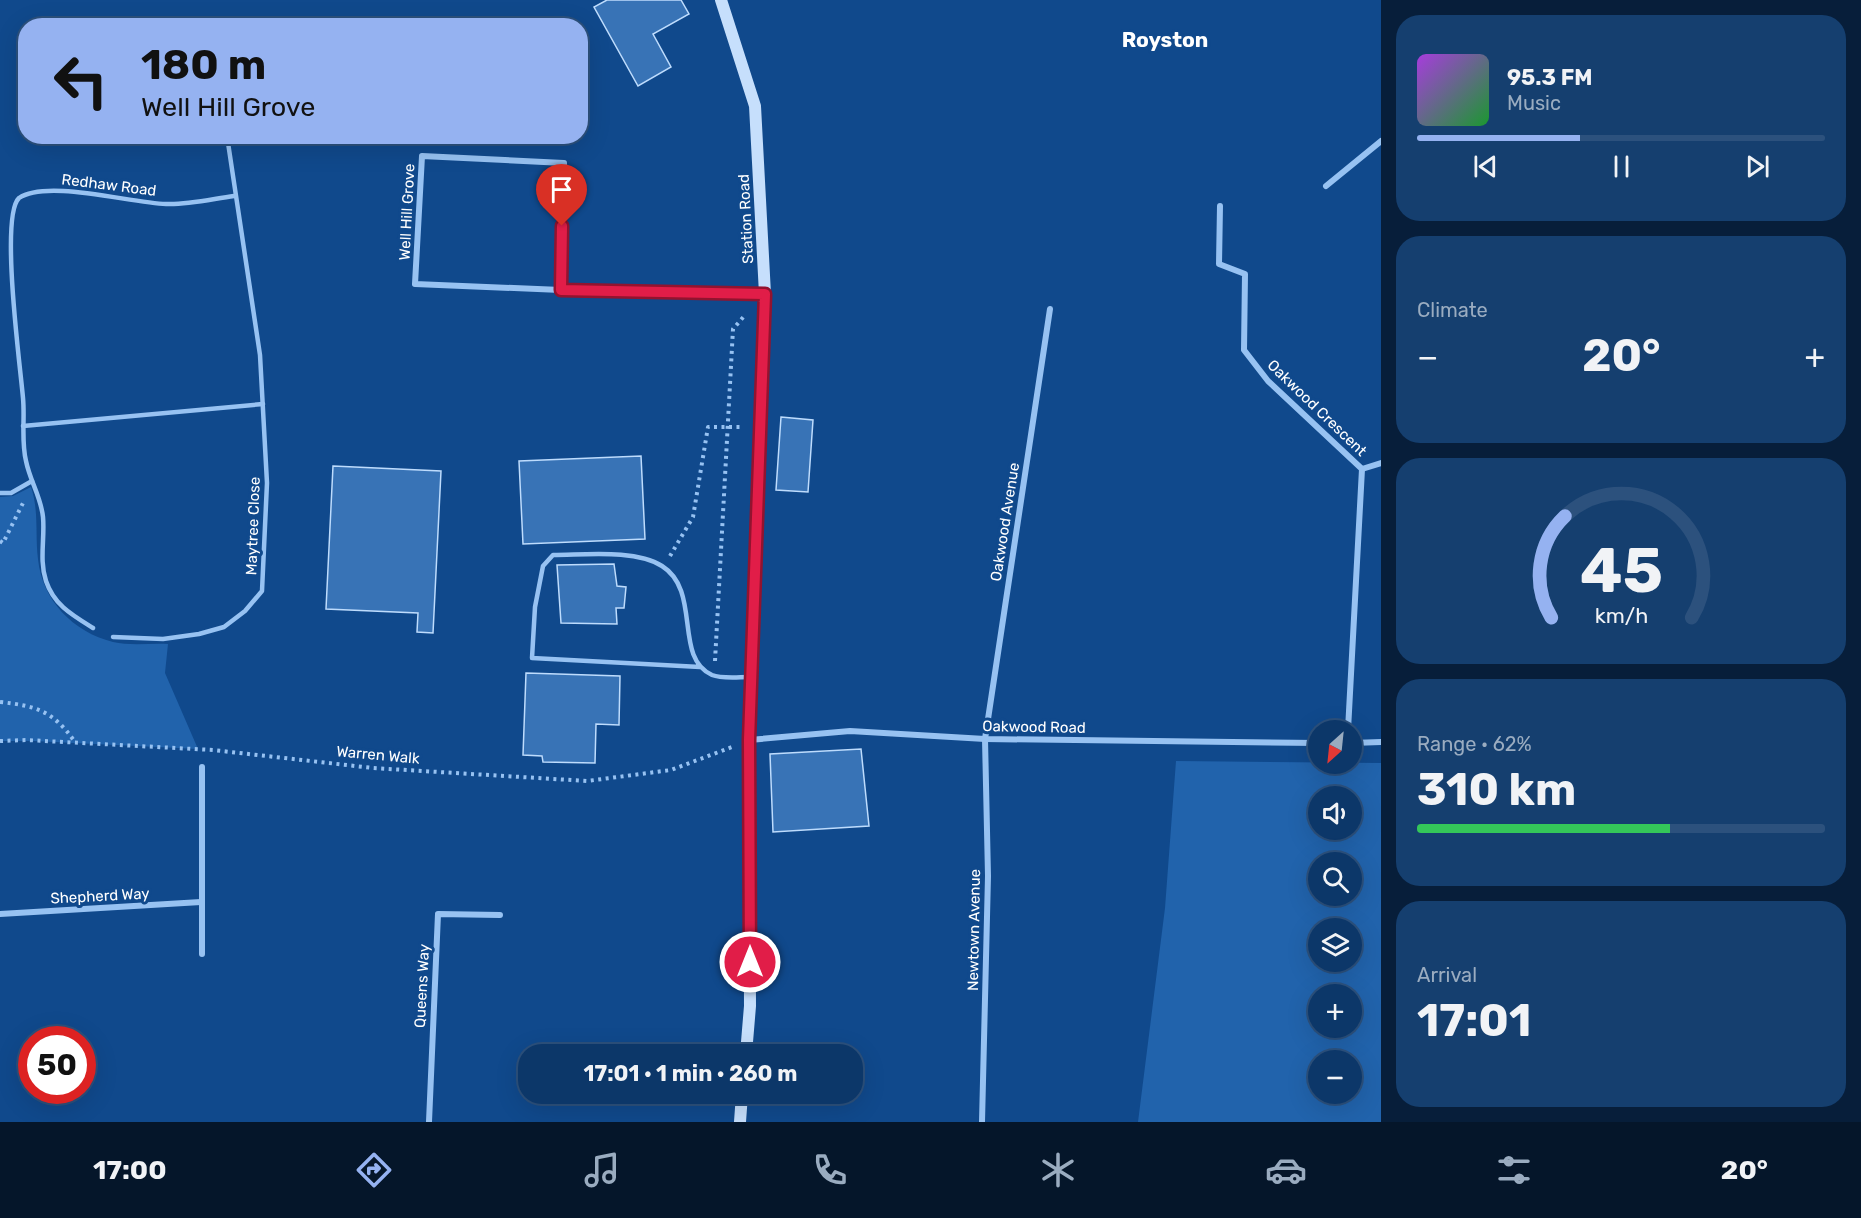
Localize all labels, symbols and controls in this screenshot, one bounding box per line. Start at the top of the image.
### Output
district label: Royston [1122,27,1208,52]
text: 180 m [141,40,266,90]
icon: left [42,42,120,120]
text: 95.3 FM [1507,64,1592,91]
text: Well Hill Grove [141,91,315,123]
text: Music [1507,91,1561,115]
icon: previous [1469,150,1502,183]
icon: pause [1605,150,1638,183]
icon: next [1741,150,1774,183]
street label: Well Hill Grove [395,163,419,261]
pin [536,164,587,226]
street label: Redhaw Road [61,170,157,200]
icon: arrive [545,173,578,206]
street label: Station Road [735,174,757,264]
text: Climate [1417,298,1488,322]
text: 20° [1582,329,1661,382]
text: − [1417,337,1438,376]
text: + [1804,337,1825,376]
street label: Oakwood Crescent [1264,356,1370,460]
street label: Oakwood Avenue [987,461,1023,583]
street label: Maytree Close [242,476,264,576]
text: 45 [1580,534,1662,608]
text: km/h [1594,603,1648,628]
street label: Oakwood Road [982,717,1086,737]
north arrow [1308,720,1362,774]
map controls [1308,720,1362,1104]
text: Range · 62% [1417,732,1532,756]
street label: Warren Walk [336,742,421,768]
text: 310 km [1417,763,1576,816]
button: sound [1308,786,1362,840]
button: search [1308,852,1362,906]
street label: Newtown Avenue [964,869,984,991]
street label: Shepherd Way [50,884,150,908]
button: layers [1308,918,1362,972]
position arrow [718,930,782,994]
street label: Queens Way [411,943,433,1029]
text: Arrival [1417,963,1477,987]
button: + [1308,984,1362,1038]
text: 17:01 [1417,994,1531,1047]
speed limit sign: 50 [18,1026,96,1104]
button: − [1308,1050,1362,1104]
text: 17:01 · 1 min · 260 m [584,1060,797,1087]
icon: directions [353,1149,395,1191]
icon: music [581,1149,623,1191]
icon: phone [809,1149,851,1191]
icon: climate [1037,1149,1079,1191]
icon: car [1265,1149,1307,1191]
icon: filters [1493,1149,1535,1191]
text: 17:00 [93,1154,167,1186]
text: 20° [1721,1154,1768,1186]

